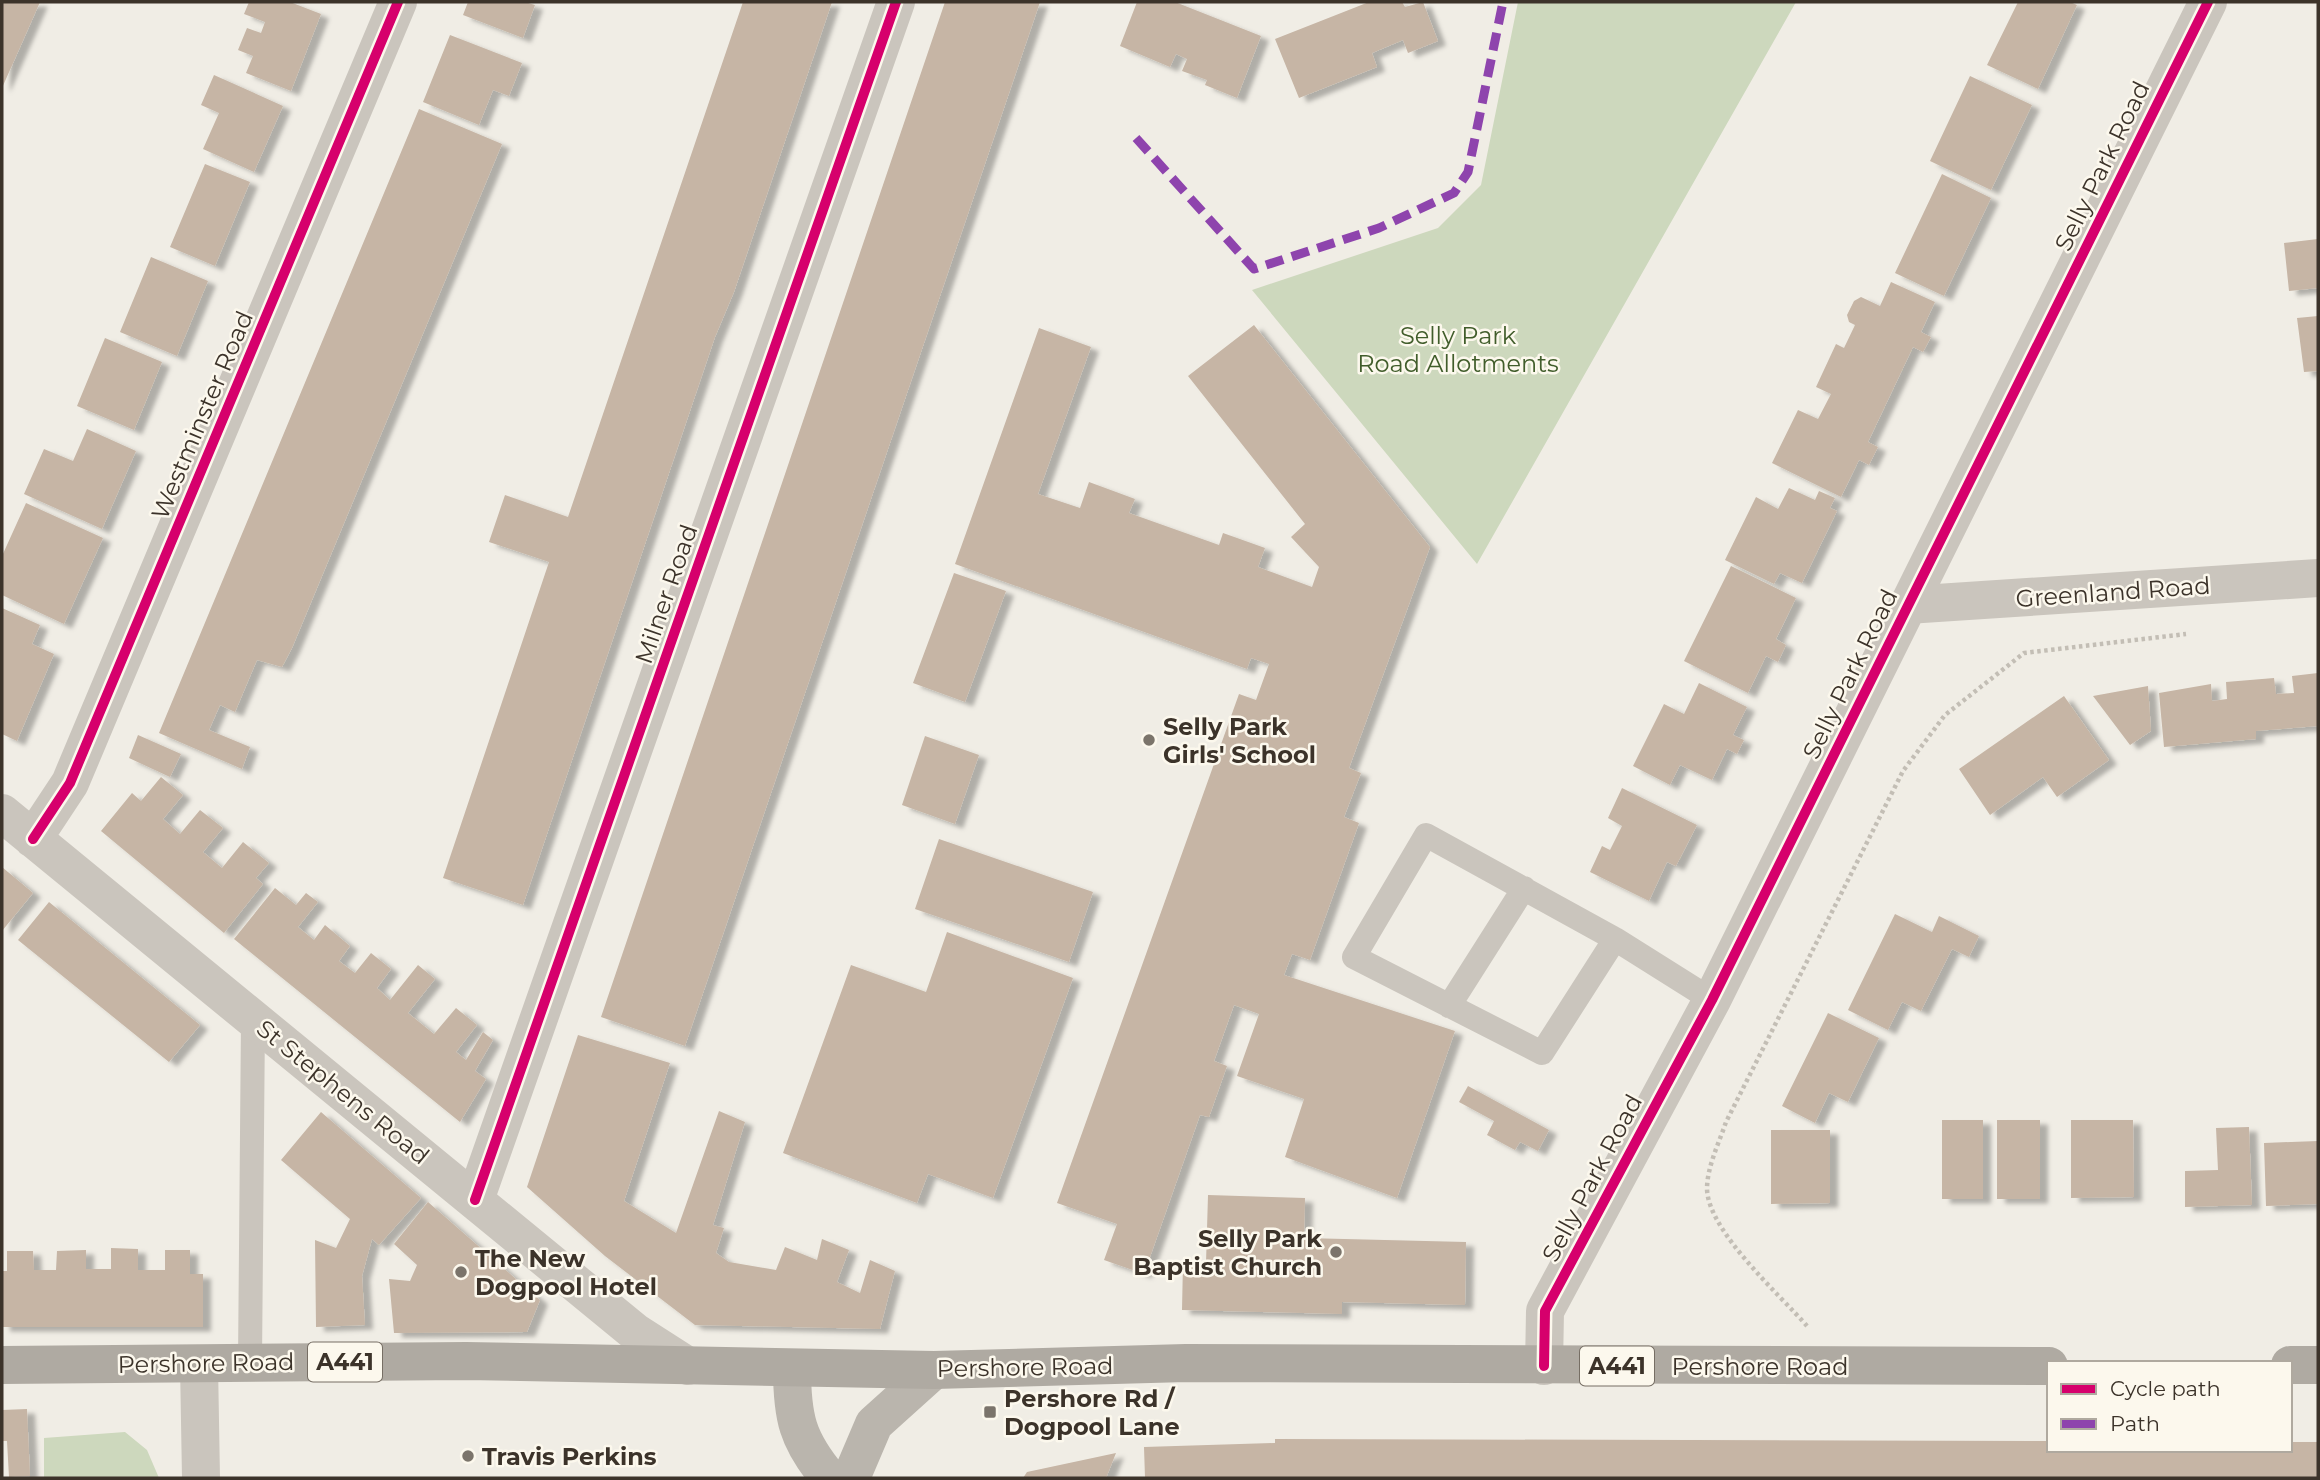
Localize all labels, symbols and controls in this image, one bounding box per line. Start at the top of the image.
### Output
street label: Selly Park Road [2048,76,2156,256]
street label: Westminster Road [145,306,259,524]
park label: Selly Park Road Allotments [1357,321,1559,378]
street label: Milner Road [629,521,703,667]
street label: Greenland Road [2015,571,2211,613]
street label: Selly Park Road [1796,584,1904,764]
place label: Selly Park Girls' School [1163,712,1316,769]
marker: Selly Park Girls' School [1141,732,1157,748]
street label: St Stephens Road [251,1014,435,1170]
street label: Selly Park Road [1536,1089,1648,1267]
place label: Selly Park Baptist Church [1133,1224,1322,1281]
place label: The New Dogpool Hotel [475,1244,657,1301]
marker: Selly Park Baptist Church [1328,1244,1344,1260]
marker: The New Dogpool Hotel [453,1264,469,1280]
road number: A441 [308,1343,382,1382]
road number: A441 [1580,1346,1654,1386]
street label: Pershore Road [117,1347,295,1379]
street label: Pershore Road [936,1351,1114,1383]
street label: Pershore Road [1672,1352,1848,1381]
legend [2047,1361,2292,1452]
text: Cycle path [2110,1376,2221,1401]
place label: Pershore Rd / Dogpool Lane [1004,1384,1180,1441]
marker: Pershore Rd / Dogpool Lane [982,1404,998,1420]
text: Path [2110,1411,2160,1436]
place label: Travis Perkins [482,1442,657,1471]
marker: Travis Perkins [460,1448,476,1464]

